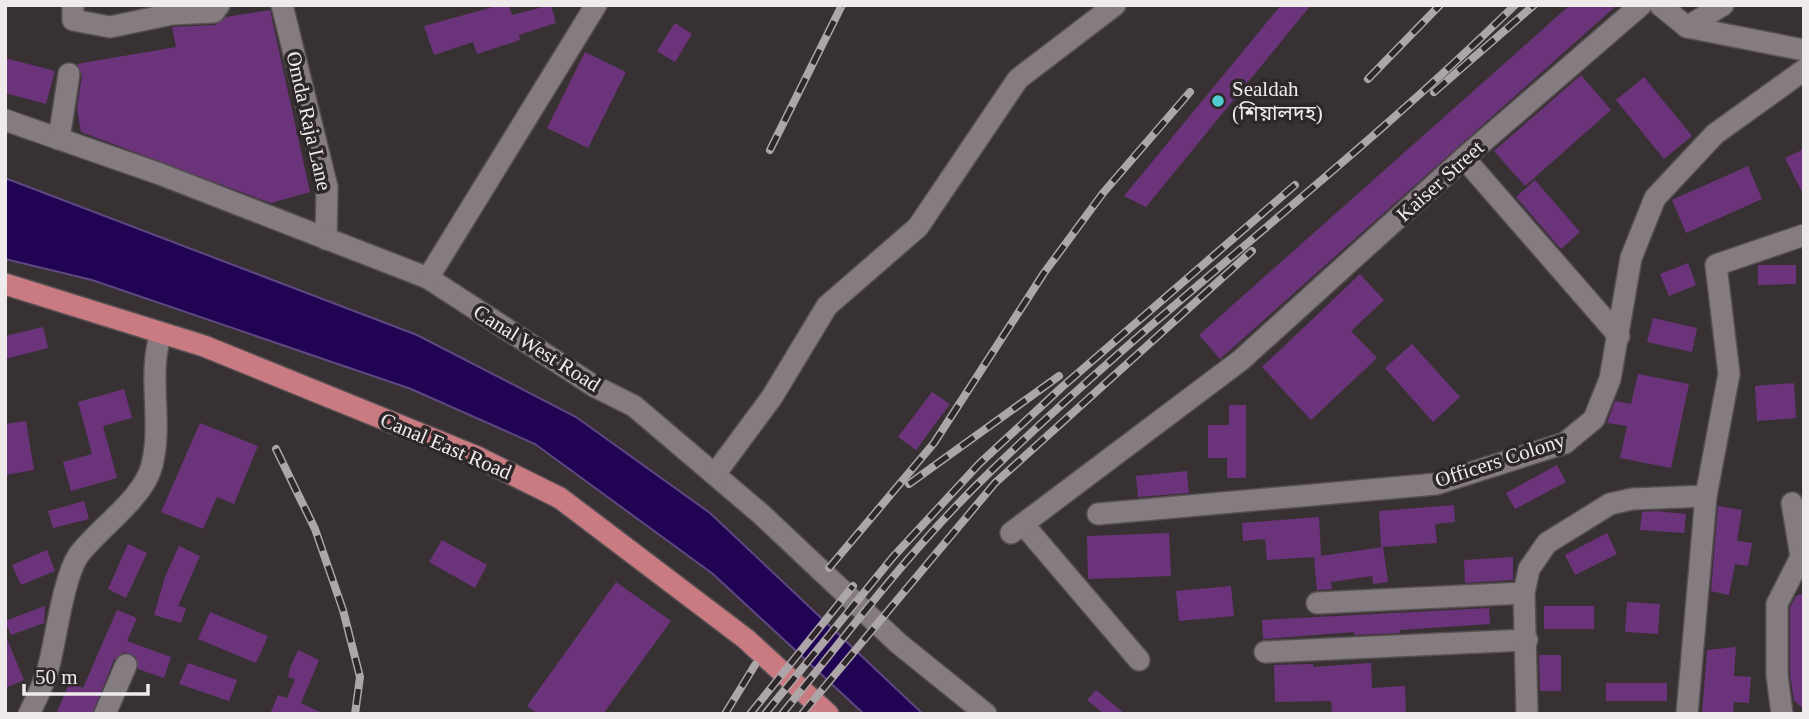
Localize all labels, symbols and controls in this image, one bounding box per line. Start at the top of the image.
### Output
street label: Omda Raja Lane [281,49,337,193]
place label: Sealdah (শিয়ালদহ) [1232,77,1323,125]
marker: Sealdah (শিয়ালদহ) [1210,93,1226,109]
street label: Kaiser Street [1391,135,1489,226]
street label: Canal West Road [469,299,605,397]
street label: Canal East Road [377,408,516,485]
street label: Officers Colony [1432,427,1569,492]
scale bar [24,652,149,696]
text: 50 m [35,665,78,689]

